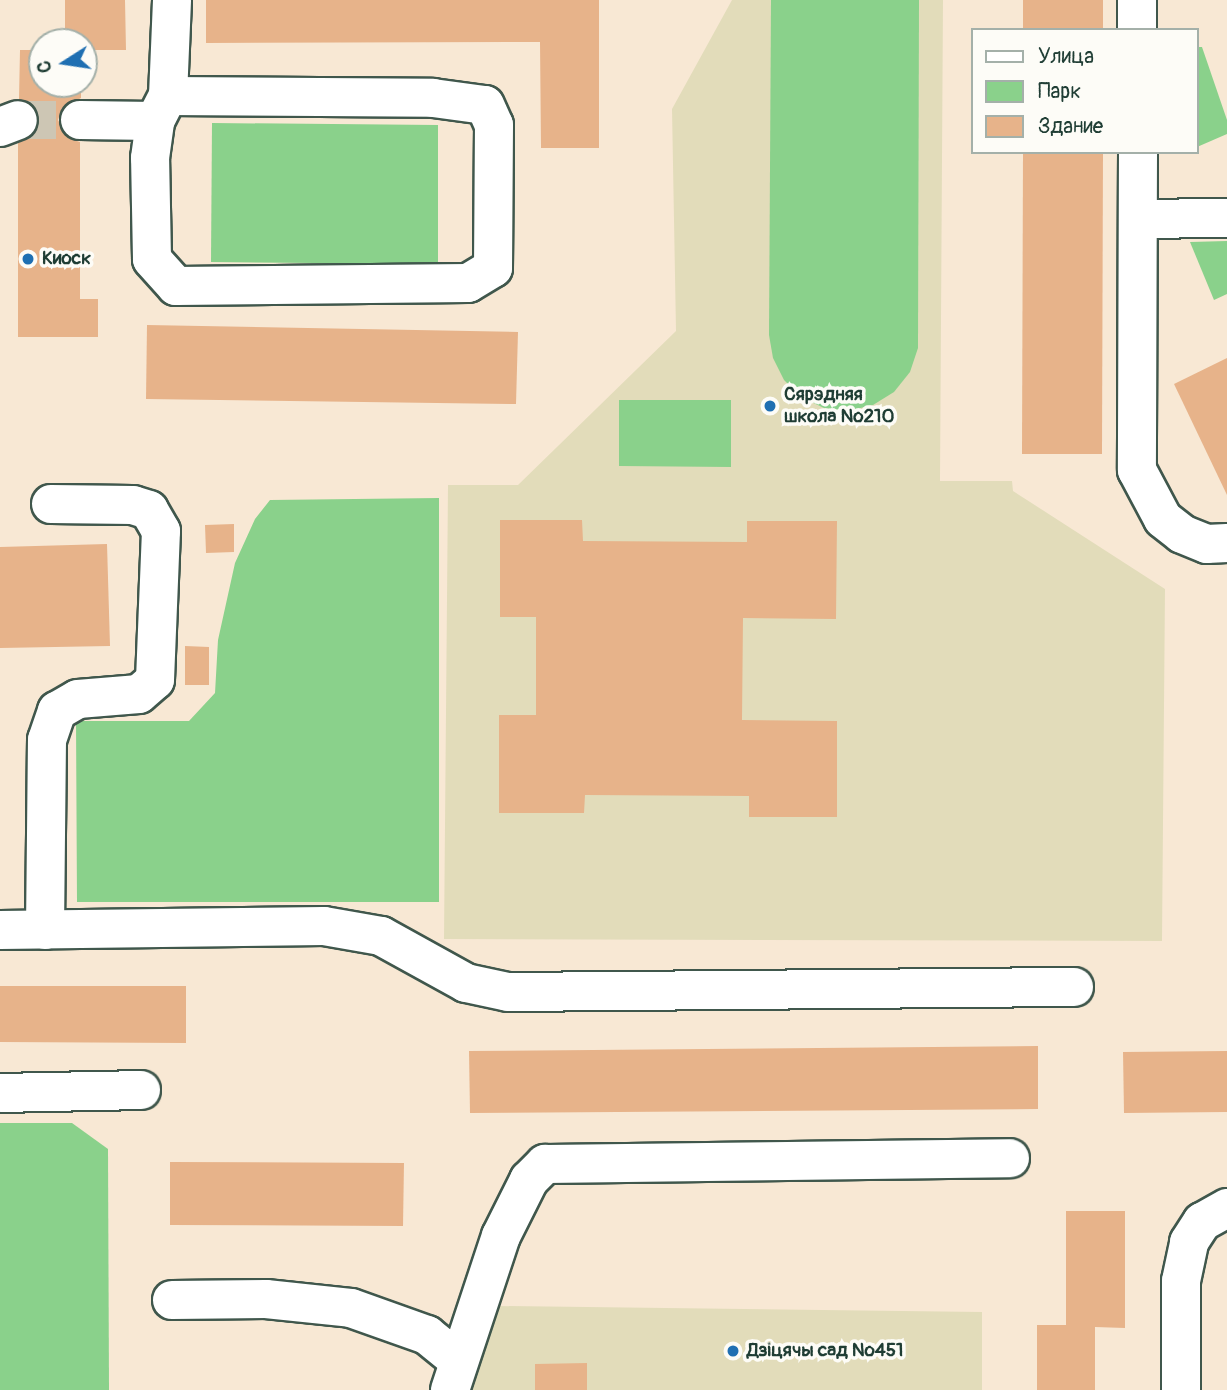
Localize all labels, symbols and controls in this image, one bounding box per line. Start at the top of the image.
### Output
north arrow [28,28,98,98]
legend [972,28,1199,154]
text: Улица [1038,43,1094,70]
text: С [31,59,57,75]
text: Парк [1038,78,1081,105]
text: Здание [1038,113,1103,140]
place label: Киоск [42,248,91,270]
marker: Киоск [20,251,36,267]
place label: Сярэдняя школа №210 [784,384,894,428]
marker: Сярэдняя школа №210 [762,398,778,414]
place label: Дзіцячы сад №451 [747,1340,904,1362]
marker: Дзіцячы сад №451 [725,1343,741,1359]

